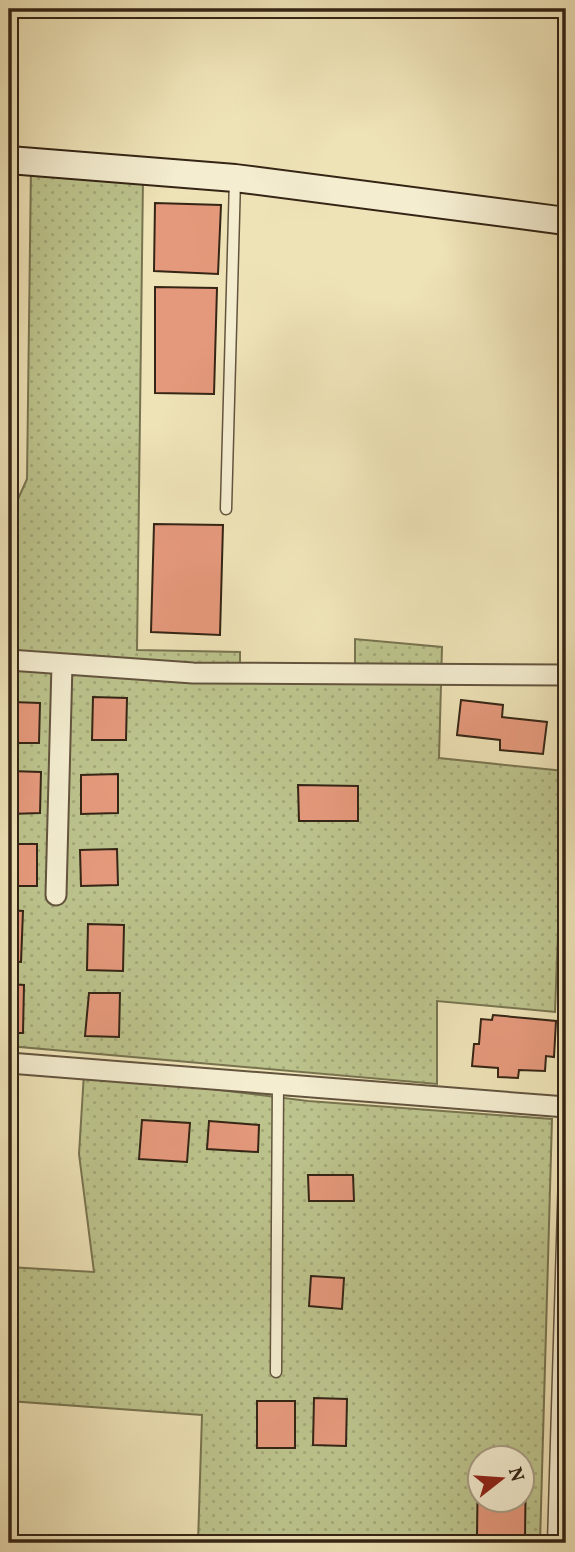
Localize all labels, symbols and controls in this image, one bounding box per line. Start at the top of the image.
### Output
north arrow [466,1444,536,1514]
text: N [501,1464,530,1485]

